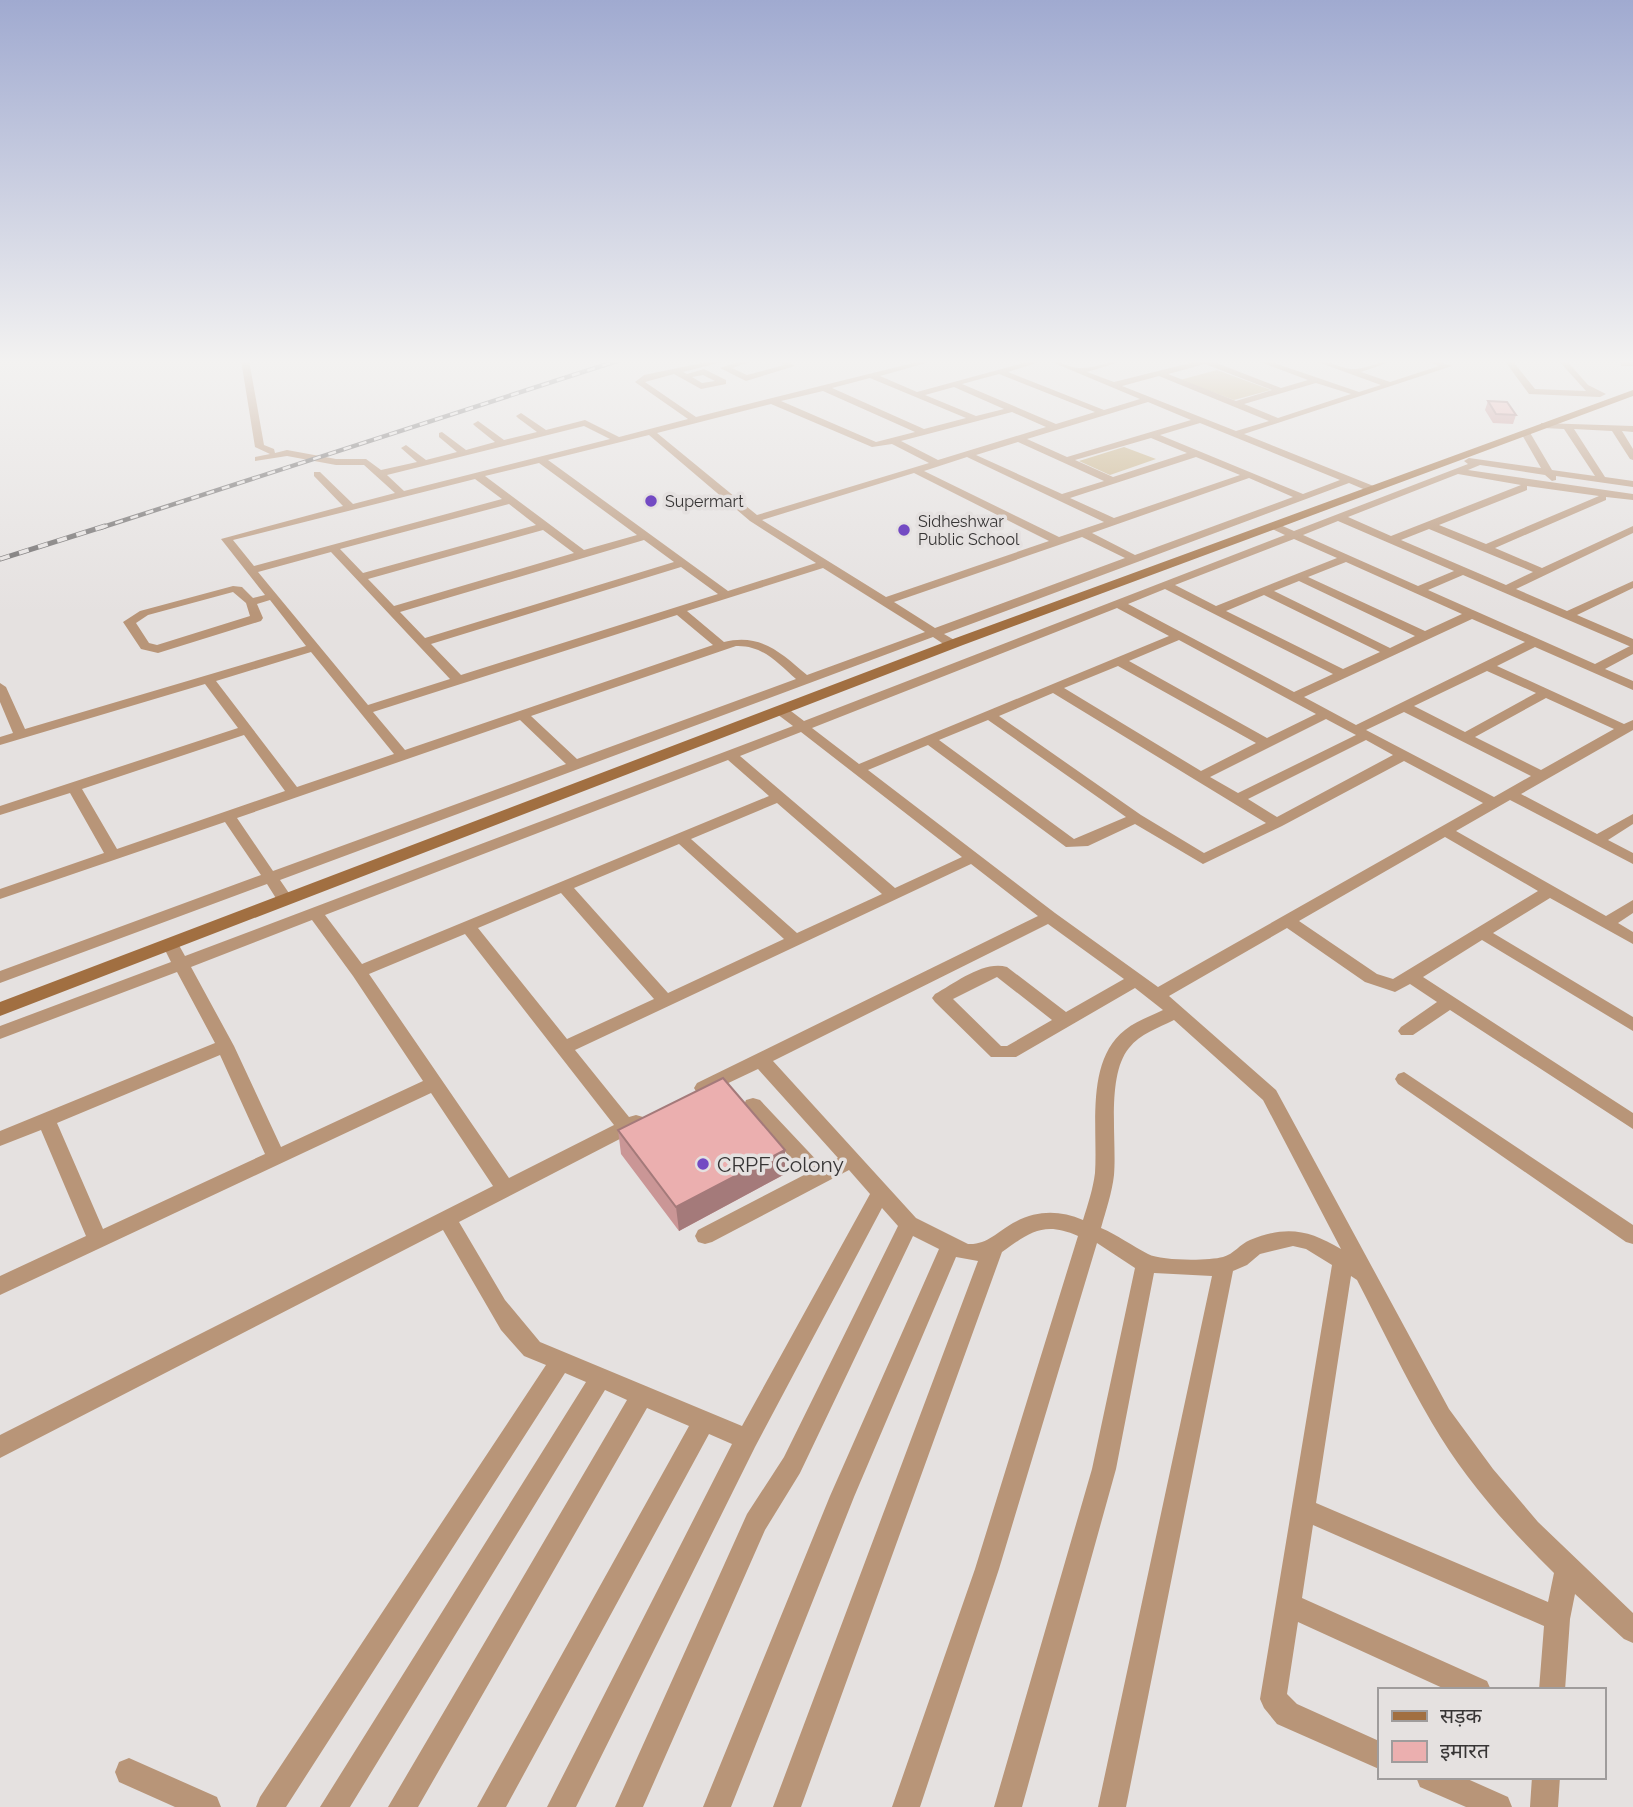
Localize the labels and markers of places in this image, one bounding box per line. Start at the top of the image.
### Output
place label: Supermart [665,492,744,511]
marker: Supermart [643,493,659,509]
place label: Sidheshwar Public School [918,512,1020,549]
marker: Sidheshwar Public School [896,522,912,538]
place label: CRPF Colony [717,1152,844,1177]
marker: CRPF Colony [695,1156,711,1172]

